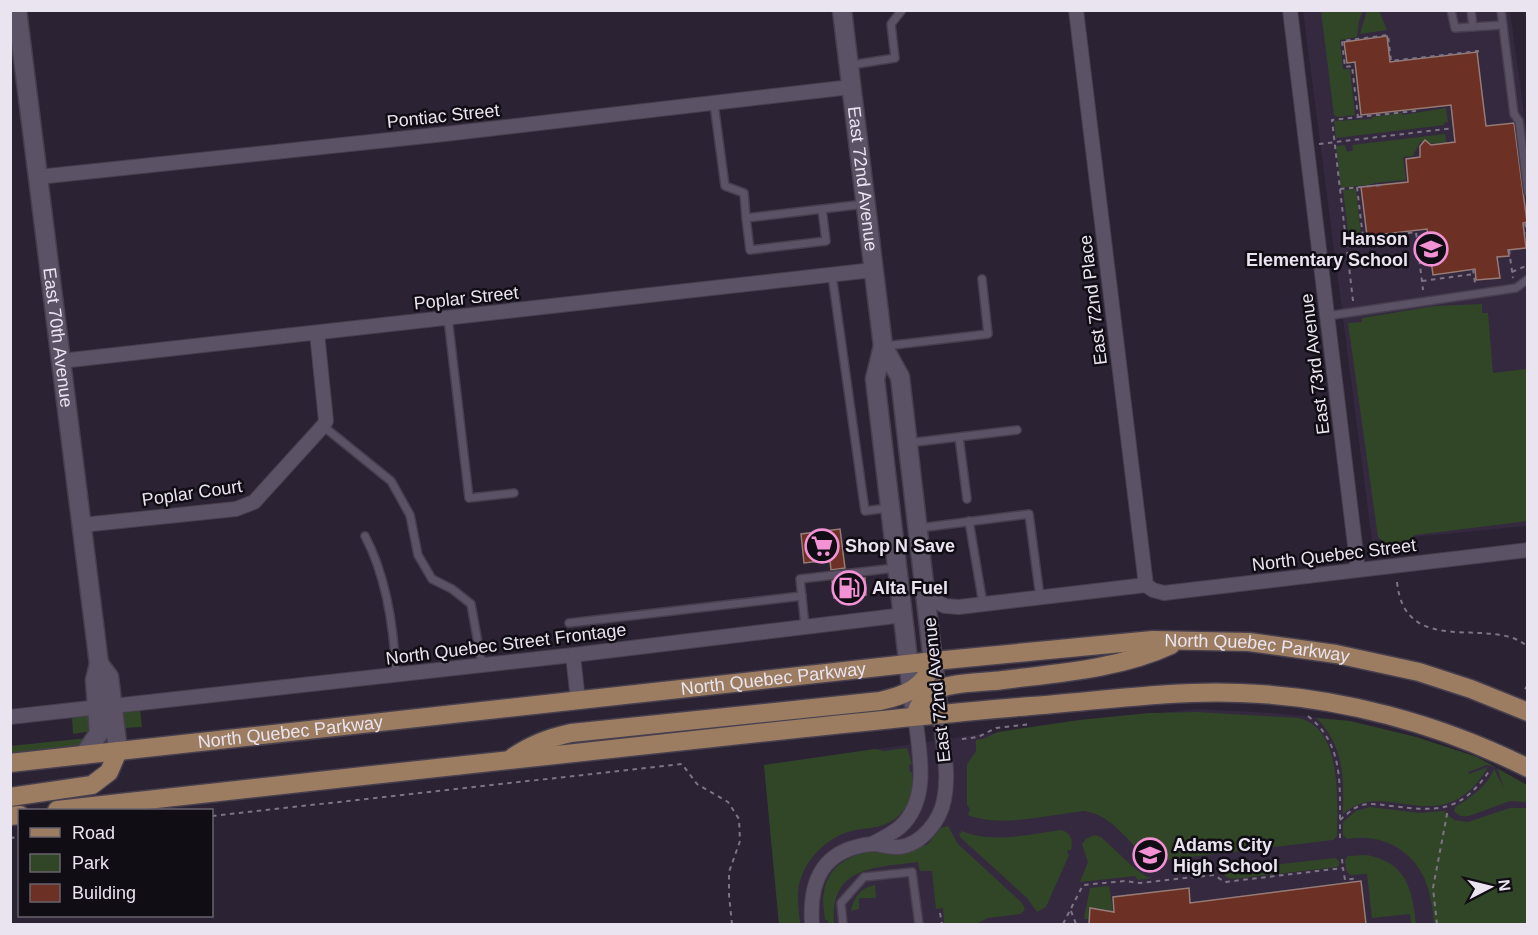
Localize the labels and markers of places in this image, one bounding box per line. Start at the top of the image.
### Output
place label: Hanson Elementary School [1246,229,1408,270]
school or university icon: Hanson Elementary School [1413,231,1449,267]
supermarket icon: Shop N Save [804,528,840,564]
place label: Shop N Save [845,536,955,556]
fuel station icon: Alta Fuel [831,570,867,606]
place label: Alta Fuel [872,578,948,598]
place label: Adams City High School [1173,835,1278,876]
school or university icon: Adams City High School [1132,837,1168,873]

